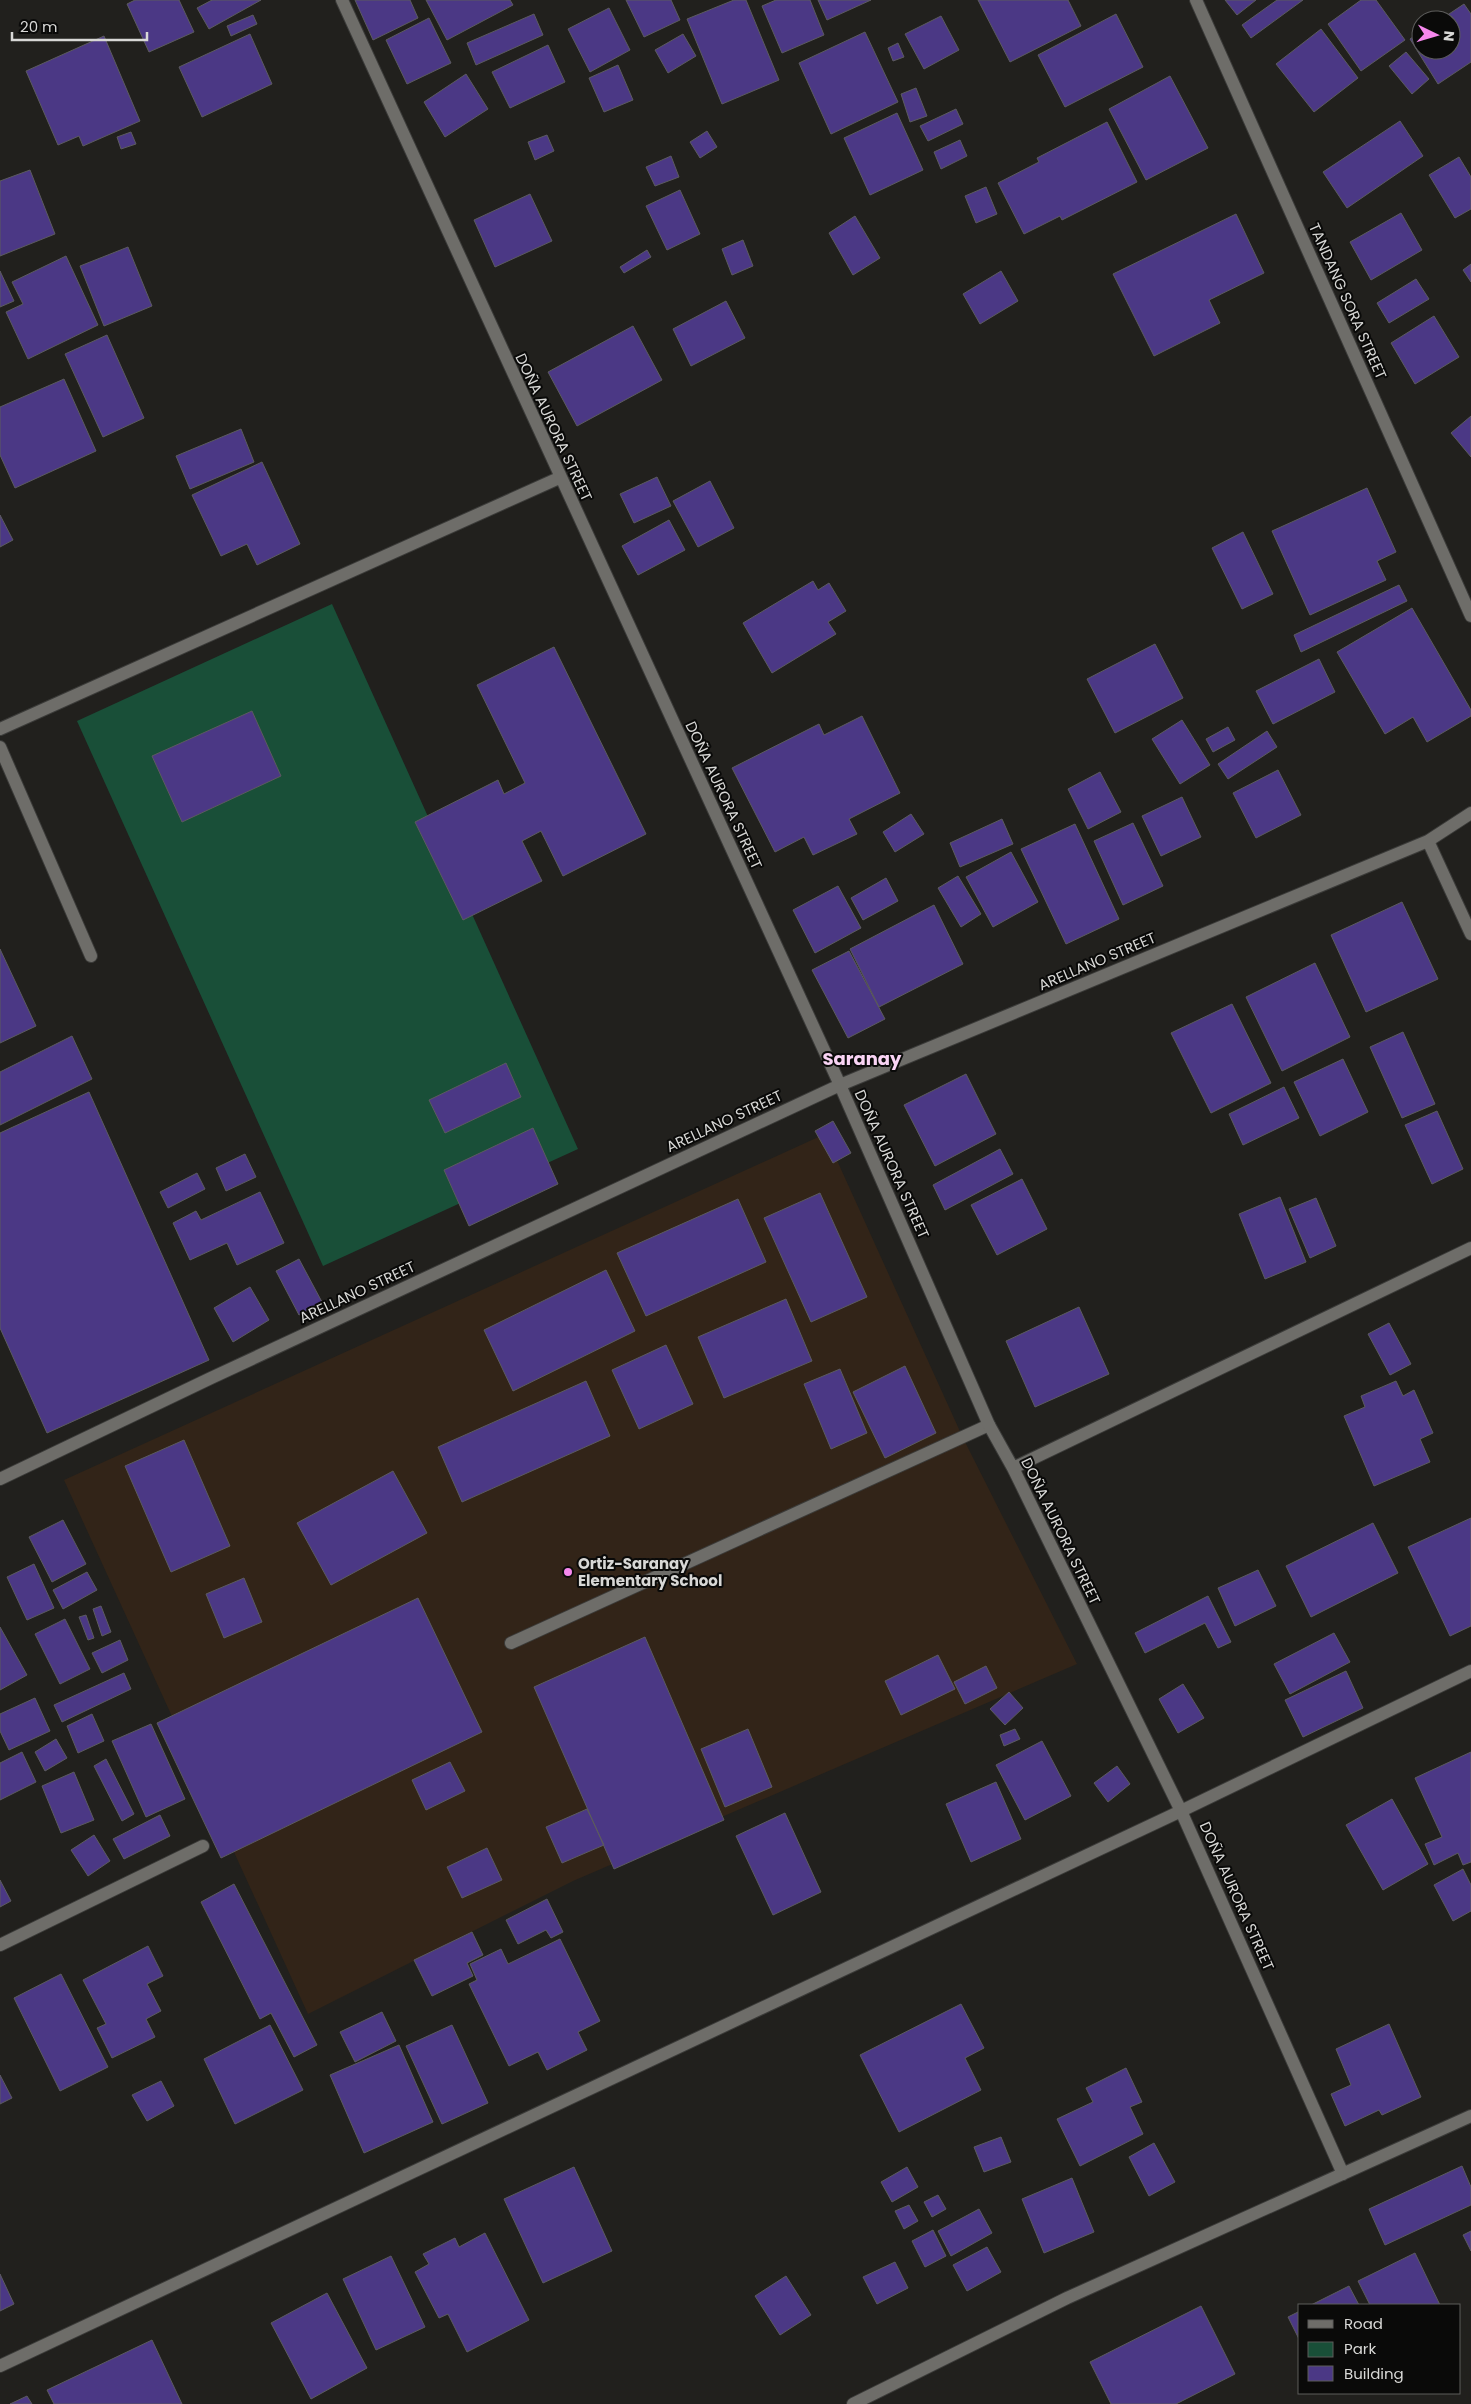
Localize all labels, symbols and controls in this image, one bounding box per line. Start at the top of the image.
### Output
scale bar [12,10,148,42]
north arrow [1411,10,1461,60]
text: 20 m [20,16,58,37]
text: N [1439,30,1459,42]
street label: TANDANG SORA STREET [1304,219,1392,383]
street label: DOÑA AURORA STREET [510,350,598,504]
street label: DOÑA AURORA STREET [680,718,768,872]
street label: ARELLANO STREET [1035,927,1159,995]
district label: Saranay [823,1046,902,1071]
street label: ARELLANO STREET [663,1085,785,1157]
street label: DOÑA AURORA STREET [850,1086,934,1242]
street label: ARELLANO STREET [296,1256,418,1328]
street label: DOÑA AURORA STREET [1016,1454,1106,1608]
place label: Ortiz-Saranay Elementary School [578,1553,722,1591]
marker: Ortiz-Saranay Elementary School [562,1566,574,1578]
street label: DOÑA AURORA STREET [1195,1818,1279,1974]
legend [1298,2304,1461,2394]
text: Road [1344,2313,1383,2334]
text: Park [1344,2338,1376,2359]
text: Building [1344,2363,1404,2384]

